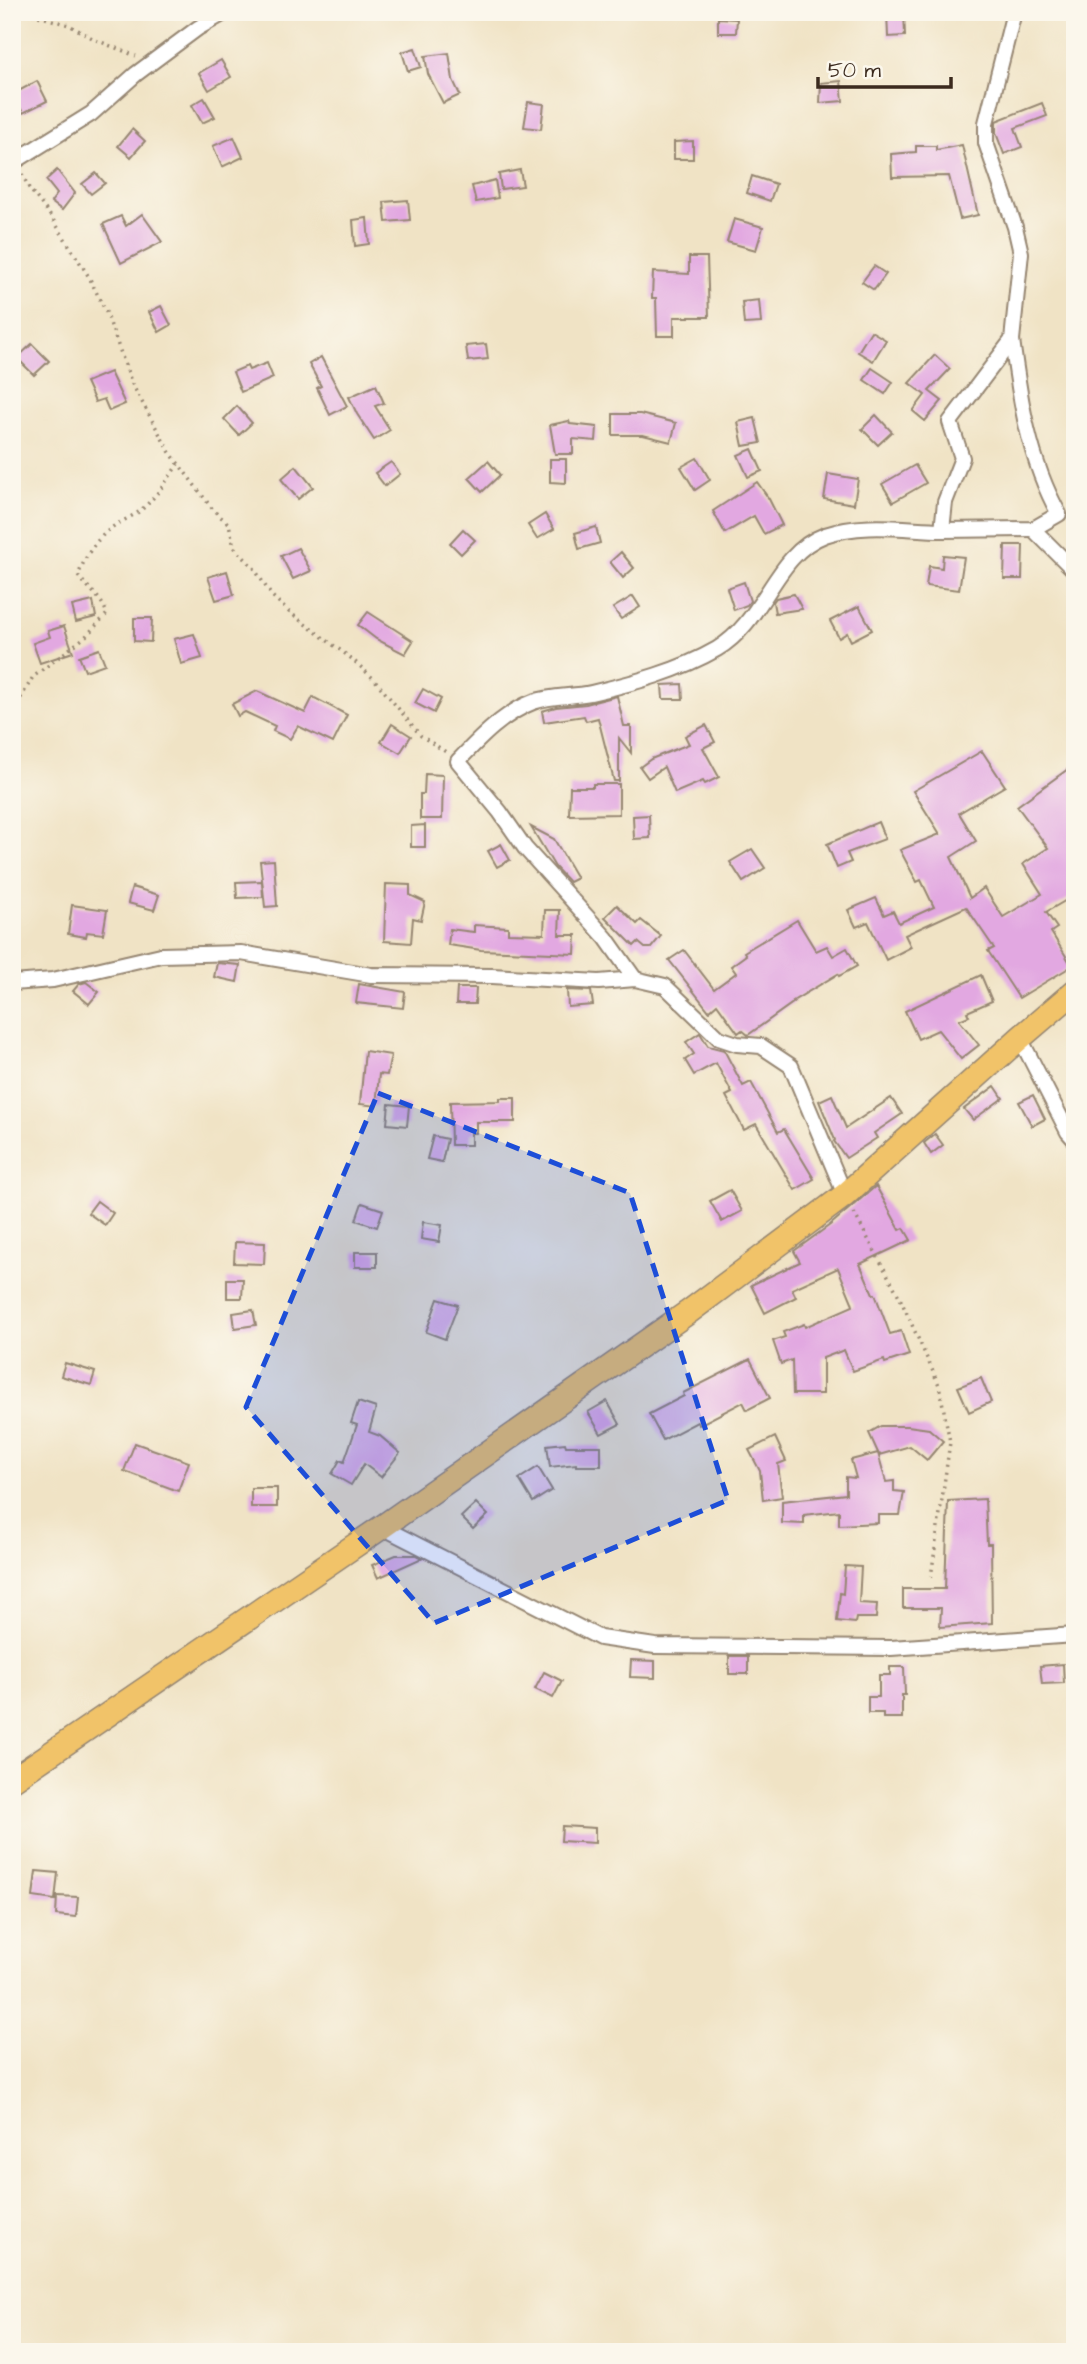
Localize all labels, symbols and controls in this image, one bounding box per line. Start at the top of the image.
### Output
scale bar [818,46,950,90]
text: 50 m [828,56,882,85]

